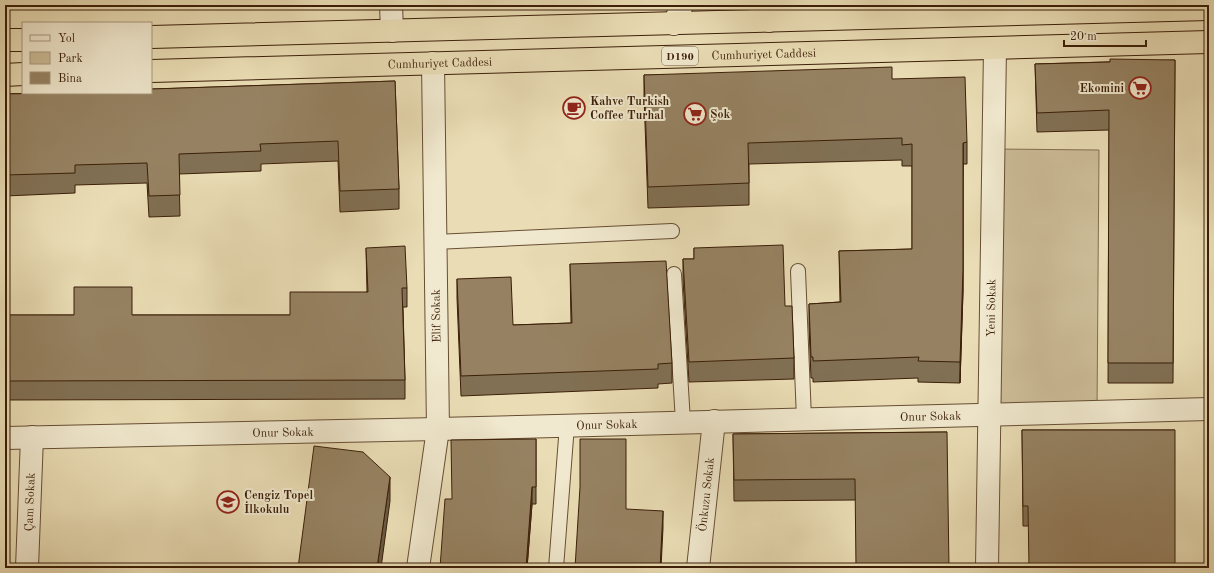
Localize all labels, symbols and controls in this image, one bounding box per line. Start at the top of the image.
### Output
legend [22,22,152,94]
scale bar [1064,22,1146,48]
text: 20 m [1070,31,1097,43]
text: Yol [58,33,75,45]
road number: D190 [662,47,698,65]
street label: Cumhuriyet Caddesi [711,48,816,63]
text: Park [58,53,83,65]
street label: Cumhuriyet Caddesi [388,57,492,72]
text: Bina [58,73,82,85]
supermarket icon: Ekomini [1127,75,1153,101]
place label: Ekomini [1080,83,1124,95]
cafe icon: Kahve Turkish Coffee Turhal [561,95,587,121]
place label: Kahve Turkish Coffee Turhal [590,96,670,122]
supermarket icon: Şok [682,101,708,127]
place label: Şok [710,109,730,121]
street label: Yeni Sokak [986,279,998,337]
street label: Elif Sokak [431,289,443,343]
street label: Onur Sokak [900,410,962,424]
street label: Onur Sokak [576,419,638,432]
street label: Onur Sokak [252,427,314,440]
street label: Önkuzu Sokak [693,457,717,532]
street label: Çam Sokak [23,473,38,532]
school or university icon: Cengiz Topel İlkokulu [215,489,241,515]
place label: Cengiz Topel İlkokulu [244,490,313,516]

